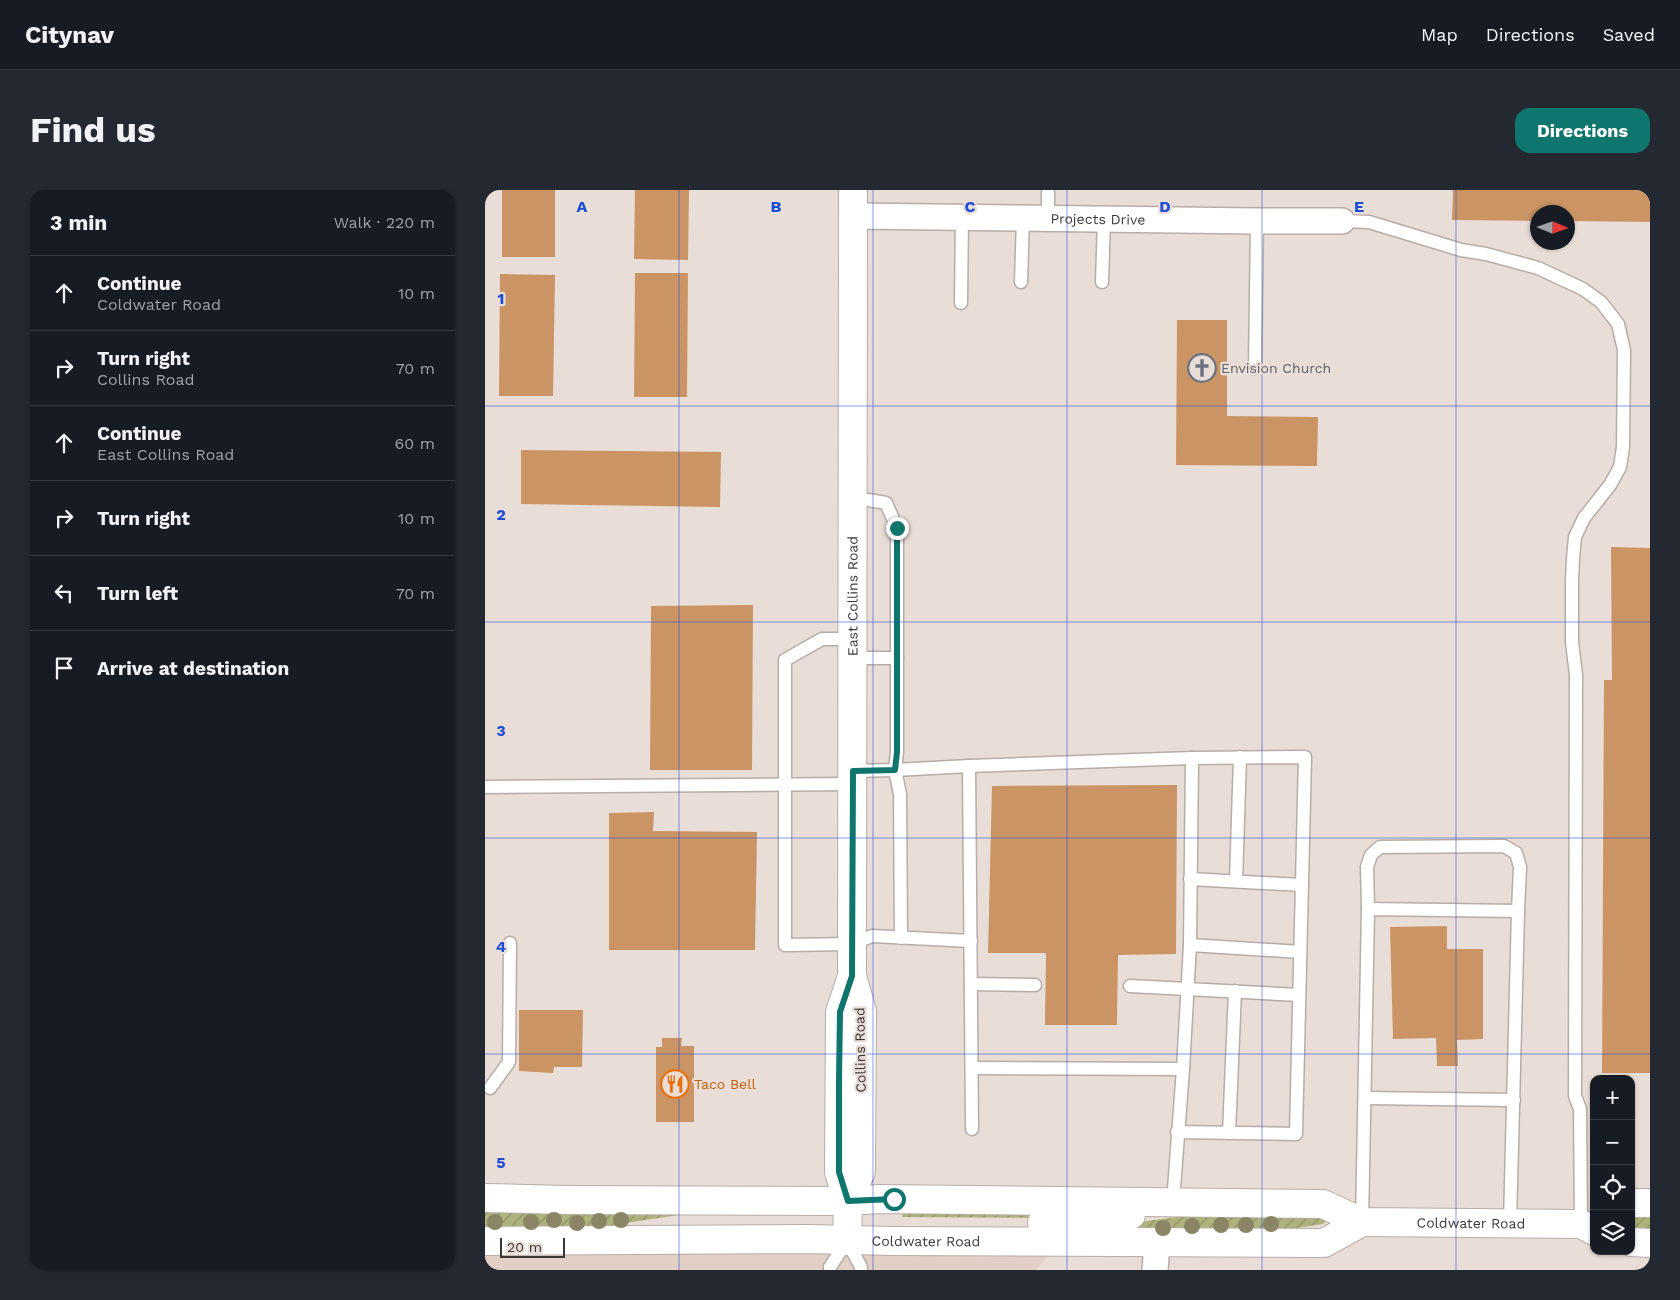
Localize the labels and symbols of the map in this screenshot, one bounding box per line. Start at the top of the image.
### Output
text: A [577,197,588,216]
text: B [771,197,782,216]
text: C [965,197,976,216]
text: D [1159,197,1171,216]
text: E [1354,197,1364,216]
north arrow [1530,205,1575,250]
street label: Projects Drive [1050,210,1146,228]
text: 1 [498,289,504,308]
church icon: Envision Church [1187,353,1217,383]
place label: Envision Church [1221,360,1331,376]
text: 2 [496,505,506,524]
route end [886,517,909,540]
street label: East Collins Road [844,536,861,656]
text: 3 [496,721,506,740]
text: 4 [496,937,506,956]
street label: Collins Road [851,1007,869,1093]
restaurant icon: Taco Bell [660,1069,690,1099]
place label: Taco Bell [694,1076,756,1092]
text: 5 [496,1153,506,1172]
route start [883,1188,906,1211]
street label: Coldwater Road [1417,1214,1525,1231]
street label: Coldwater Road [871,1233,980,1249]
scale bar [500,1235,565,1258]

